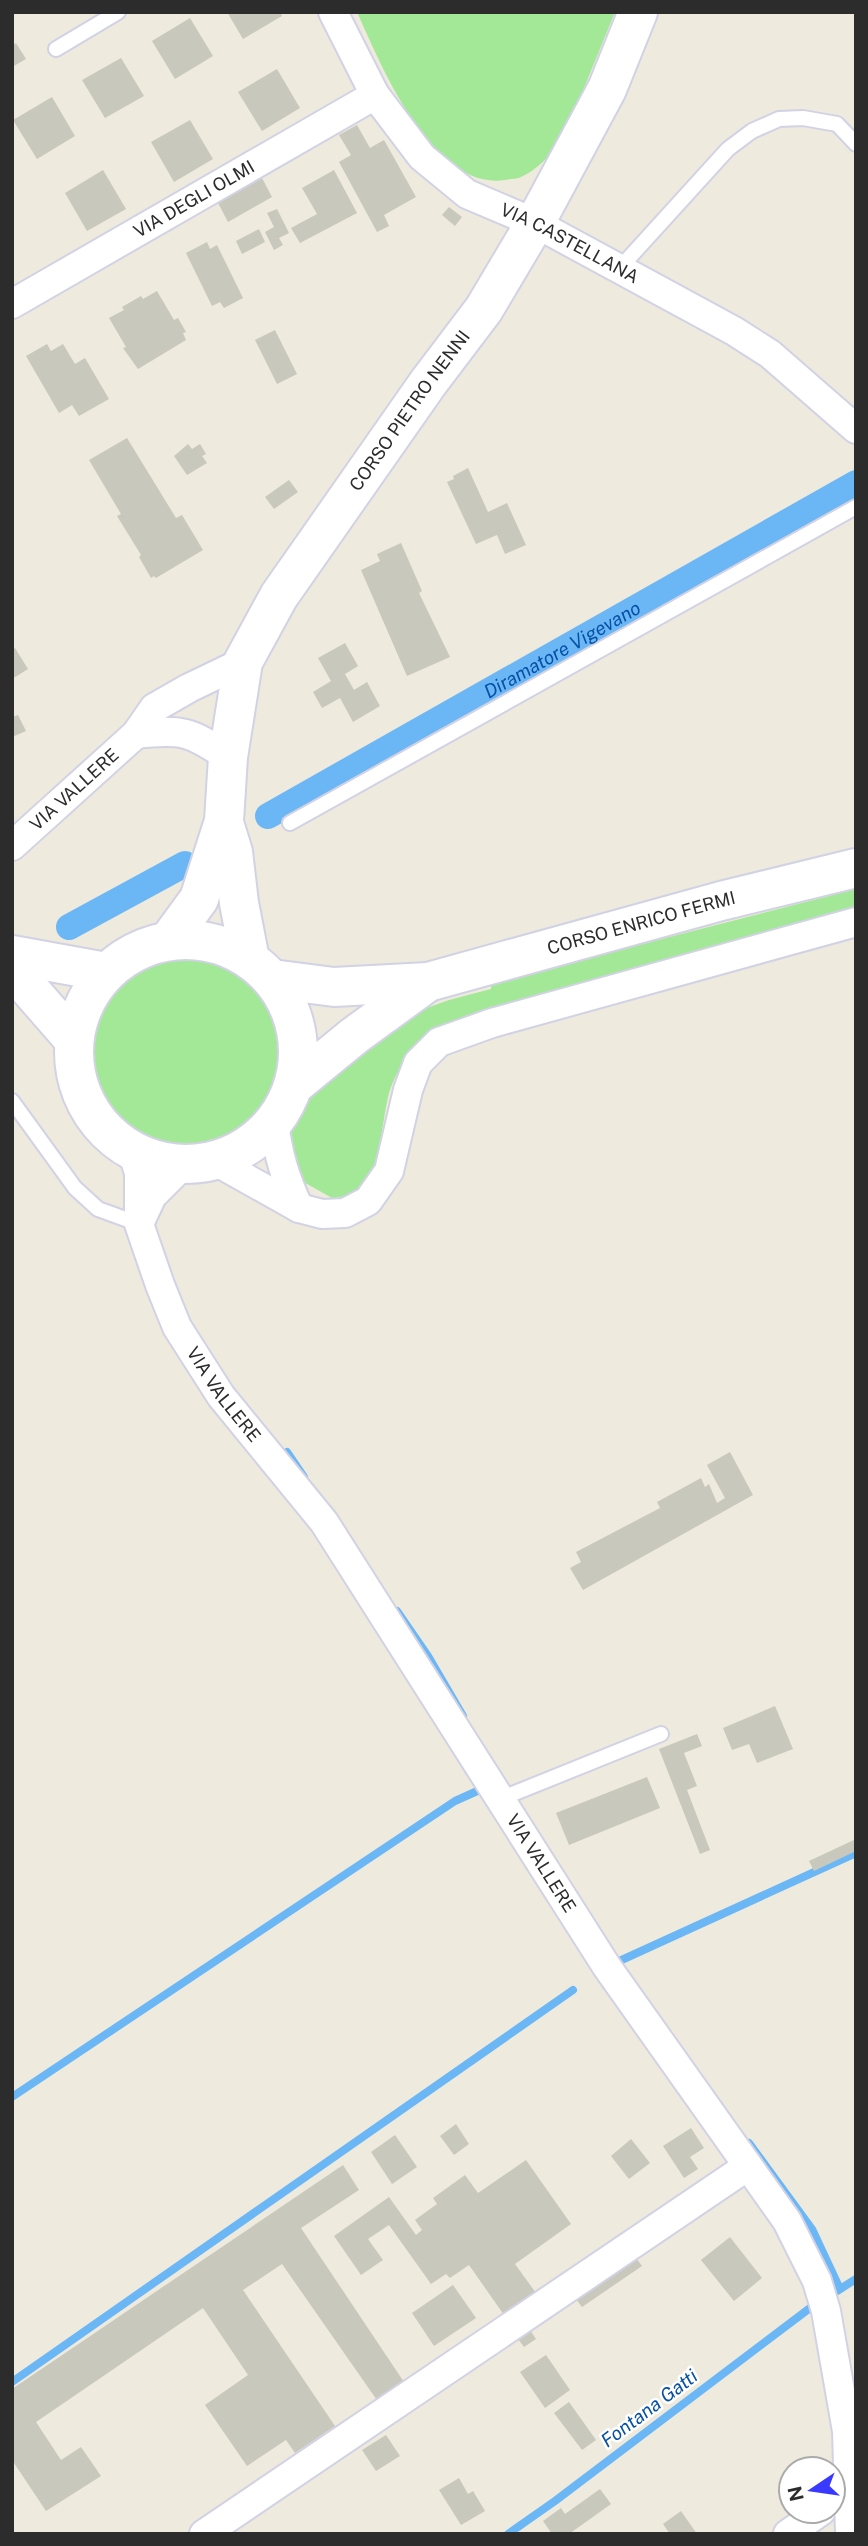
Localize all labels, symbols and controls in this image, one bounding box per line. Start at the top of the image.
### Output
street label: VIA DEGLI OLMI [130,156,258,242]
street label: VIA CASTELLANA [497,199,643,287]
street label: CORSO PIETRO NENNI [345,326,474,495]
water label: Diramatore Vigevano [480,596,644,702]
street label: VIA VALLERE [25,744,123,835]
street label: CORSO ENRICO FERMI [545,887,737,959]
street label: VIA VALLERE [183,1343,265,1446]
street label: VIA VALLERE [503,1810,580,1916]
water label: Fontana Gatti [597,2364,702,2451]
north arrow [777,2455,847,2525]
text: N [783,2484,808,2504]

